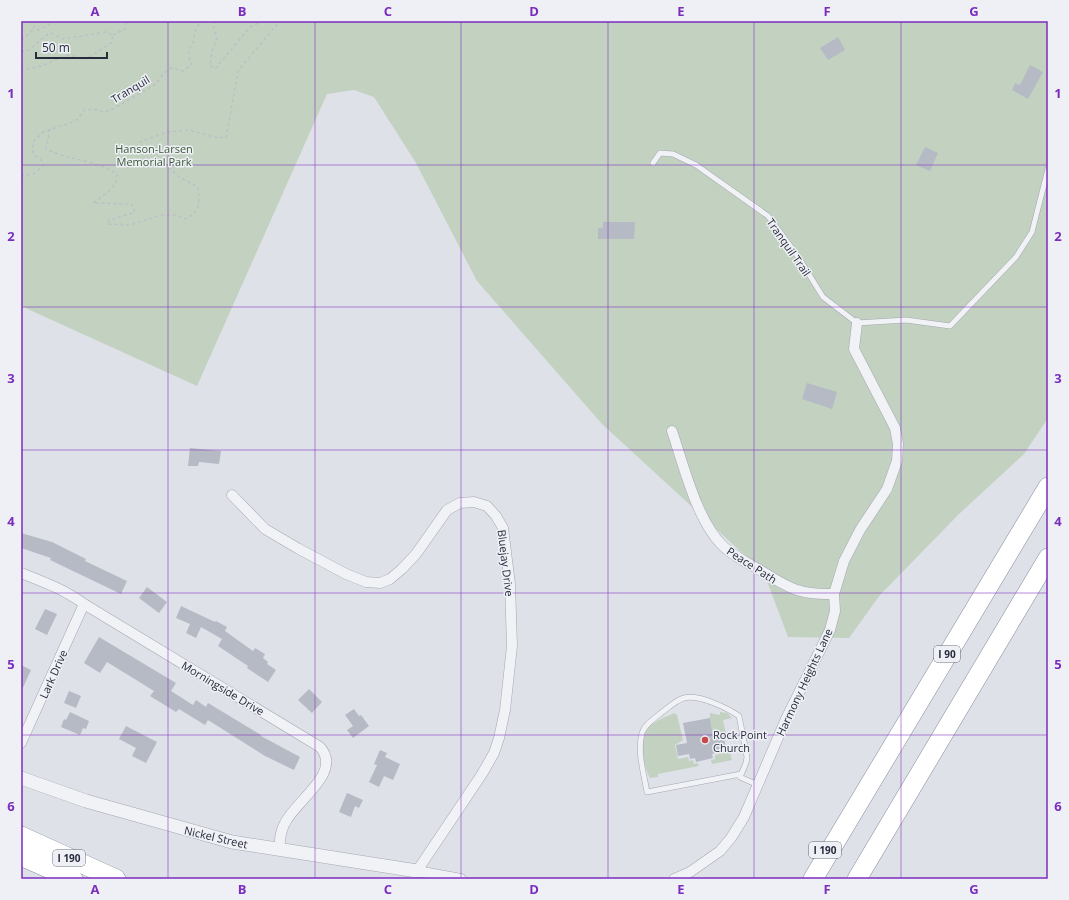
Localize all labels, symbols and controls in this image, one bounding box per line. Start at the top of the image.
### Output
text: A [91,2,100,20]
text: B [238,2,247,20]
text: C [384,2,392,20]
text: D [529,2,539,20]
text: E [677,2,685,20]
text: F [823,2,831,20]
text: G [969,2,979,20]
scale bar [36,34,107,60]
text: 50 m [42,39,70,56]
street label: Tranquil [108,72,152,106]
text: 1 [7,84,15,102]
text: 1 [1054,84,1062,102]
park label: Hanson-Larsen Memorial Park [115,141,193,169]
street label: Tranquil Trail [763,215,815,279]
text: 2 [7,227,15,245]
text: 2 [1054,227,1062,245]
text: 3 [7,369,15,387]
text: 3 [1054,369,1062,387]
text: 4 [7,512,15,530]
text: 4 [1054,512,1062,530]
street label: Bluejay Drive [494,529,518,597]
street label: Peace Path [724,543,780,587]
street label: Harmony Heights Lane [772,626,836,738]
road number: I 90 [934,646,960,662]
street label: Lark Drive [36,647,70,701]
text: 5 [7,655,15,673]
text: 5 [1054,655,1062,673]
street label: Morningside Drive [179,657,267,719]
place label: Rock Point Church [713,727,767,755]
marker: Rock Point Church [700,735,710,745]
text: 6 [7,797,15,815]
text: 6 [1054,797,1062,815]
street label: Nickel Street [183,822,249,852]
road number: I 190 [809,842,841,858]
road number: I 190 [53,850,85,866]
text: A [91,880,100,898]
text: B [238,880,247,898]
text: C [384,880,392,898]
text: D [529,880,539,898]
text: E [677,880,685,898]
text: F [823,880,831,898]
text: G [969,880,979,898]

